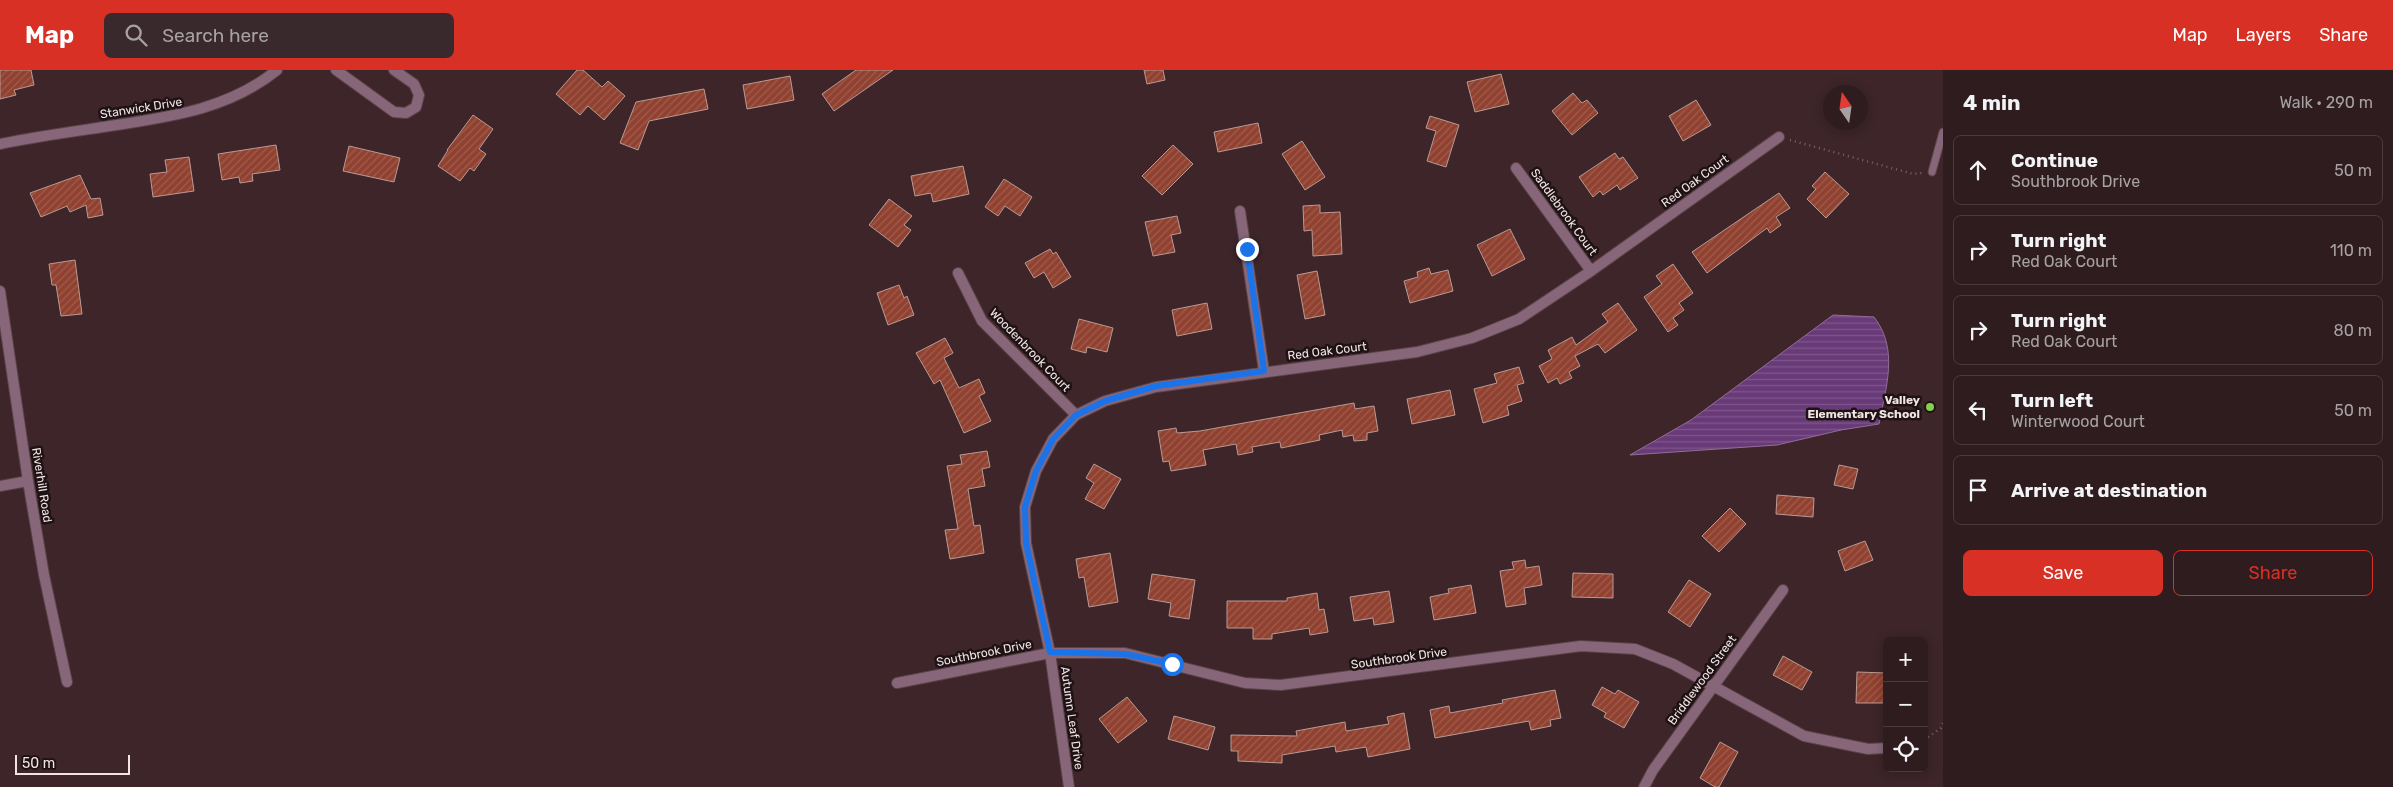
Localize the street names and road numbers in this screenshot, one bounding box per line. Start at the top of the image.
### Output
street label: Stanwick Drive [99,95,183,121]
street label: Red Oak Court [1659,152,1732,210]
street label: Saddlebrook Court [1528,166,1600,258]
street label: Woodenbrook Court [987,306,1073,395]
street label: Red Oak Court [1287,339,1368,363]
street label: Riverhill Road [29,446,55,524]
street label: Briddlewood Street [1665,632,1739,727]
street label: Southbrook Drive [935,637,1033,669]
street label: Southbrook Drive [1350,644,1448,672]
street label: Autumn Leaf Drive [1058,665,1086,771]

